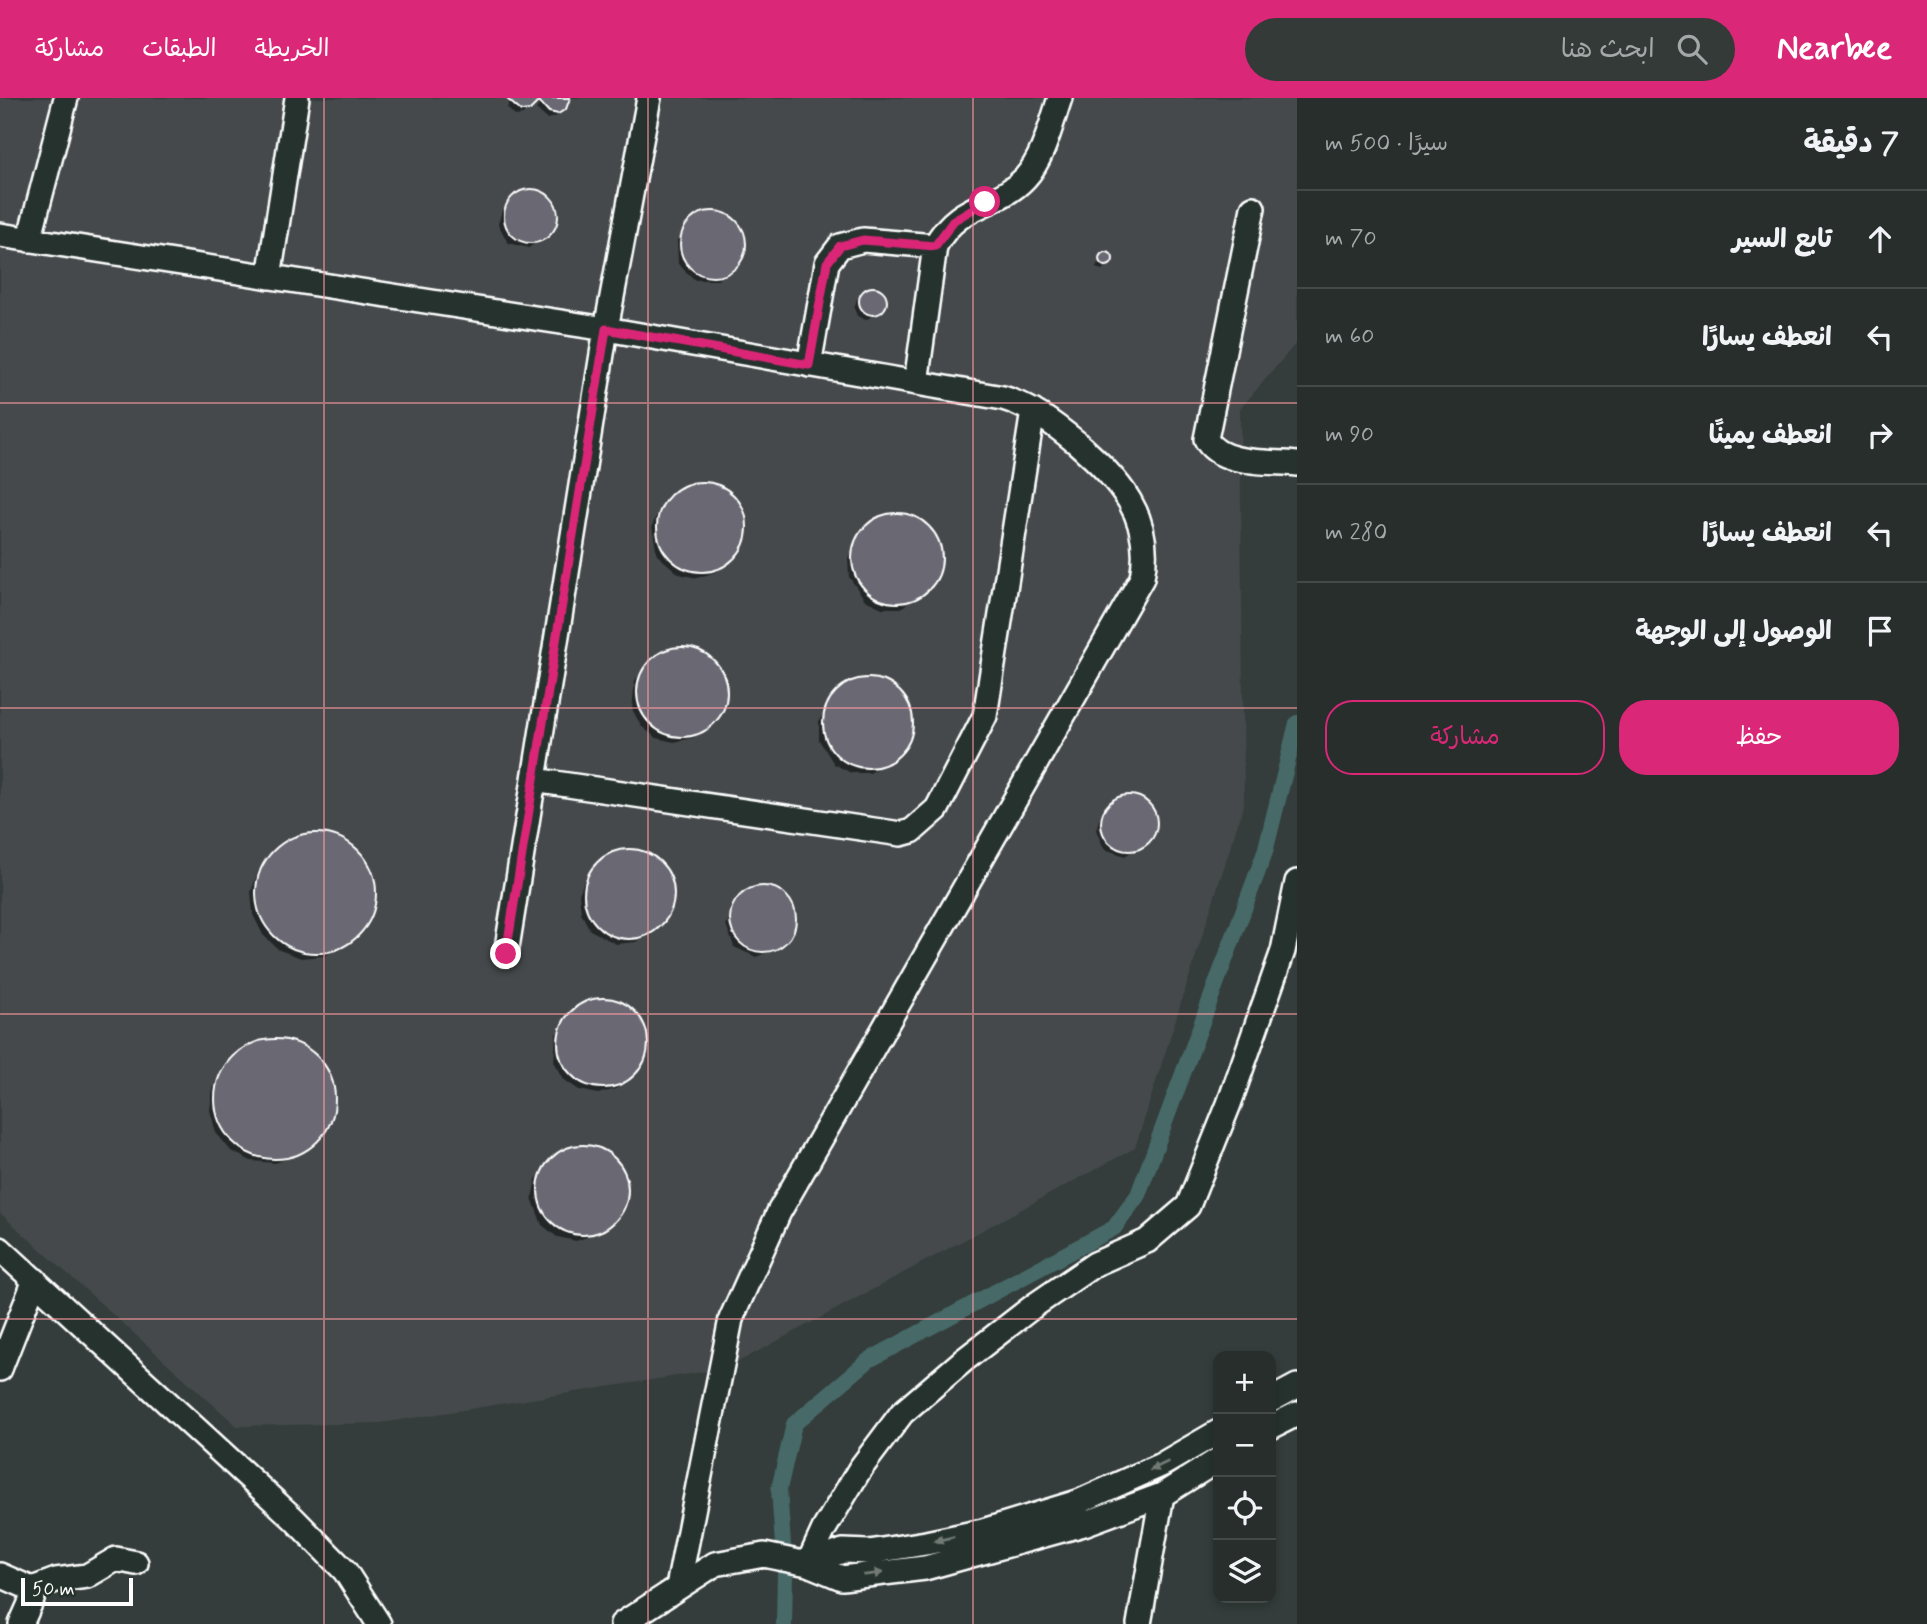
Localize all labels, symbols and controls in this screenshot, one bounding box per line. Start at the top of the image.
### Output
search box [1245,18,1735,81]
text: Nearbee [1777,27,1892,71]
icon: search [1673,30,1711,68]
text: ابحث هنا [1561,33,1655,67]
text: مشاركة [35,34,104,65]
text: الطبقات [142,34,217,65]
text: الخريطة [255,34,329,65]
text: 7 دقيقة [1803,124,1899,163]
text: سيرًا · 500 m [1325,129,1448,159]
route start [969,186,1000,217]
icon: ahead [1861,220,1899,258]
text: تابع السير [1732,223,1832,257]
text: 70 m [1325,224,1377,254]
icon: left [1861,318,1899,356]
text: انعطف يسارًا [1702,321,1832,355]
text: 60 m [1325,322,1374,352]
icon: right [1861,416,1899,454]
text: انعطف يمينًا [1709,419,1832,453]
text: 90 m [1325,420,1374,450]
icon: left [1861,514,1899,552]
text: انعطف يسارًا [1702,517,1832,551]
text: 280 m [1325,518,1387,548]
icon: arrive [1861,612,1899,650]
text: الوصول إلى الوجهة [1635,615,1832,649]
button: مشاركة [1325,700,1605,775]
button: حفظ [1619,700,1899,775]
route end [490,938,521,969]
map controls [1213,1351,1276,1603]
button: + [1213,1351,1276,1414]
button: − [1213,1414,1276,1477]
one-way arrow [1149,1460,1169,1471]
button: locate [1213,1477,1276,1540]
one-way arrow [933,1534,955,1545]
button: layers [1213,1540,1276,1603]
one-way arrow [862,1569,884,1580]
scale bar [21,1575,133,1607]
text: 50 m [32,1577,75,1602]

